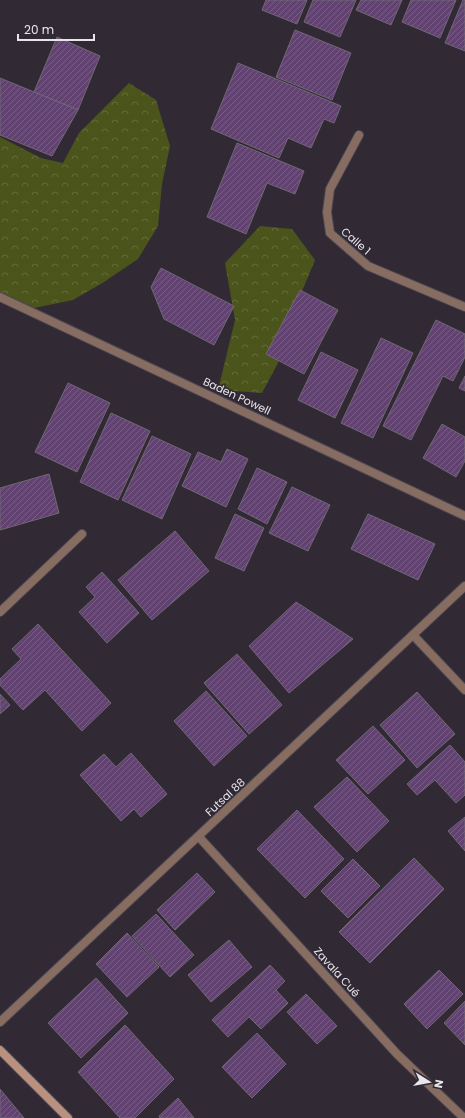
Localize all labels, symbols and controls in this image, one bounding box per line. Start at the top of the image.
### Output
scale bar [18,16,94,42]
text: 20 m [24,21,54,38]
street label: Calle 1 [338,224,374,258]
street label: Baden Powell [201,373,273,419]
street label: Futsal 88 [202,774,249,820]
street label: Zavala Cué [310,943,364,1001]
north arrow [409,1062,449,1102]
text: N [430,1078,447,1089]

